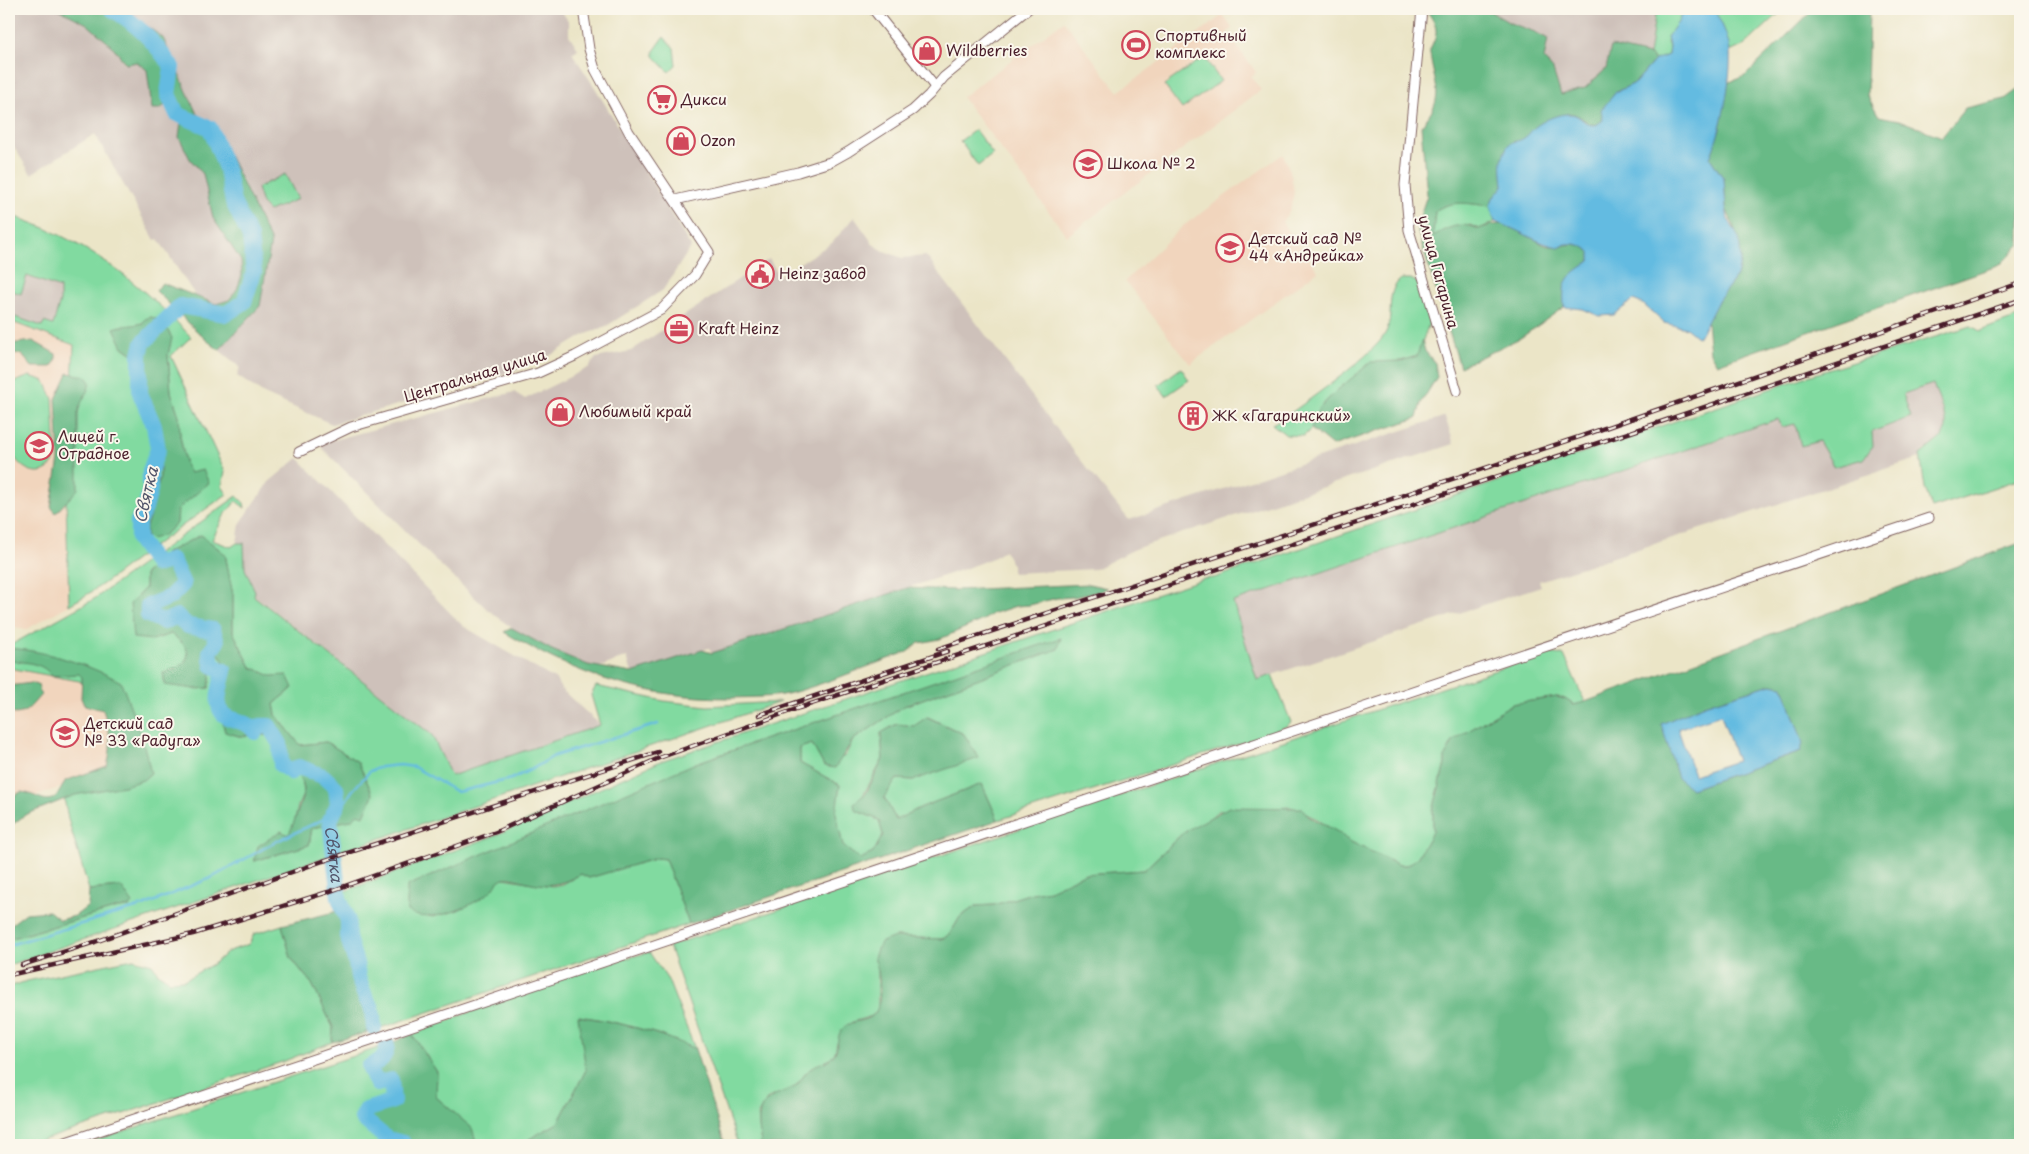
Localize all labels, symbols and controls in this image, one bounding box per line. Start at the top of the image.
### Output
place label: Спортивный комплекс [1155,23,1247,63]
sports icon: Спортивный комплекс [1121,30,1151,60]
shop icon: Wildberries [912,36,942,66]
place label: Wildberries [946,38,1028,61]
supermarket icon: Дикси [647,85,677,115]
place label: Дикси [680,87,727,110]
shop icon: Ozon [666,126,696,156]
place label: Ozon [700,128,736,151]
school or university icon: Школа № 2 [1073,149,1103,179]
place label: Школа № 2 [1107,151,1196,174]
street label: улица Гагарина [1413,212,1466,332]
place label: Детский сад № 44 «Андрейка» [1248,226,1364,266]
school or university icon: Детский сад № 44 «Андрейка» [1215,233,1245,263]
public building icon: Heinz завод [745,259,775,289]
place label: Heinz завод [779,261,866,284]
office icon: Kraft Heinz [664,314,694,344]
place label: Kraft Heinz [698,316,779,339]
street label: Центральная улица [400,342,549,407]
shop icon: Любимый край [545,397,575,427]
place label: Любимый край [579,399,692,422]
building icon: ЖК «Гагаринский» [1178,401,1208,431]
place label: ЖК «Гагаринский» [1211,403,1351,426]
place label: Лицей г. Отрадное [58,424,130,464]
school or university icon: Лицей г. Отрадное [24,431,54,461]
water label: Святка [127,464,163,525]
place label: Детский сад № 33 «Радуга» [83,711,201,751]
school or university icon: Детский сад № 33 «Радуга» [50,718,80,748]
water label: Святка [320,824,350,884]

